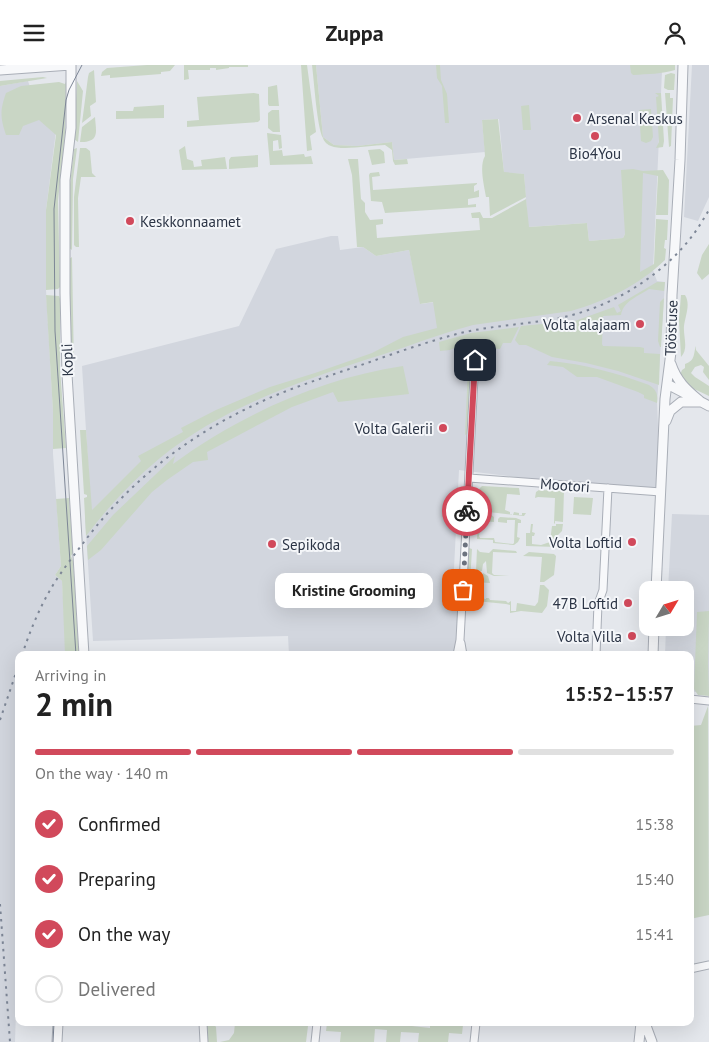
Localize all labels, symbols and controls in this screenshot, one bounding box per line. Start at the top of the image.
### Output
icon: menu [20,19,48,47]
text: Zuppa [325,19,384,47]
icon: person [661,19,689,47]
place label: Arsenal Keskus [587,109,683,128]
marker: Arsenal Keskus [571,112,583,124]
marker: Bio4You [589,130,601,142]
place label: Bio4You [569,144,621,163]
place label: Keskkonnaamet [140,212,241,231]
marker: Keskkonnaamet [124,215,136,227]
street label: Tööstuse [661,300,681,356]
place label: Volta alajaam [542,315,630,334]
marker: Volta alajaam [634,318,646,330]
pin [454,339,496,381]
street label: Kopli [57,343,77,377]
icon: home [461,346,489,374]
place label: Volta Galerii [354,419,433,438]
marker: Volta Galerii [437,422,449,434]
street label: Mootori [539,474,591,496]
courier [442,486,492,536]
icon: bike [453,497,481,525]
place label: Volta Loftid [548,533,622,552]
place label: Sepikoda [282,535,340,554]
marker: Volta Loftid [626,536,638,548]
marker: Sepikoda [266,538,278,550]
pin [442,569,484,611]
callout: Kristine Grooming [276,573,433,607]
icon: bag [449,576,477,604]
text: Kristine Grooming [292,580,416,600]
north arrow [639,581,694,636]
map controls [639,581,694,636]
place label: 47B Loftid [552,594,618,613]
marker: 47B Loftid [622,597,634,609]
place label: Volta Villa [556,627,622,646]
marker: Volta Villa [626,630,638,642]
text: Arriving in [35,665,106,685]
text: 15:52–15:57 [565,682,674,706]
text: 2 min [35,683,113,725]
text: On the way · 140 m [35,763,168,783]
icon: check [35,810,63,838]
text: Confirmed [78,812,161,836]
text: 15:38 [636,814,674,834]
icon: check [35,865,63,893]
text: Preparing [78,867,156,891]
text: 15:40 [636,869,674,889]
icon: check [35,920,63,948]
text: On the way [78,922,170,946]
text: 15:41 [636,924,674,944]
text: Delivered [78,977,156,1001]

